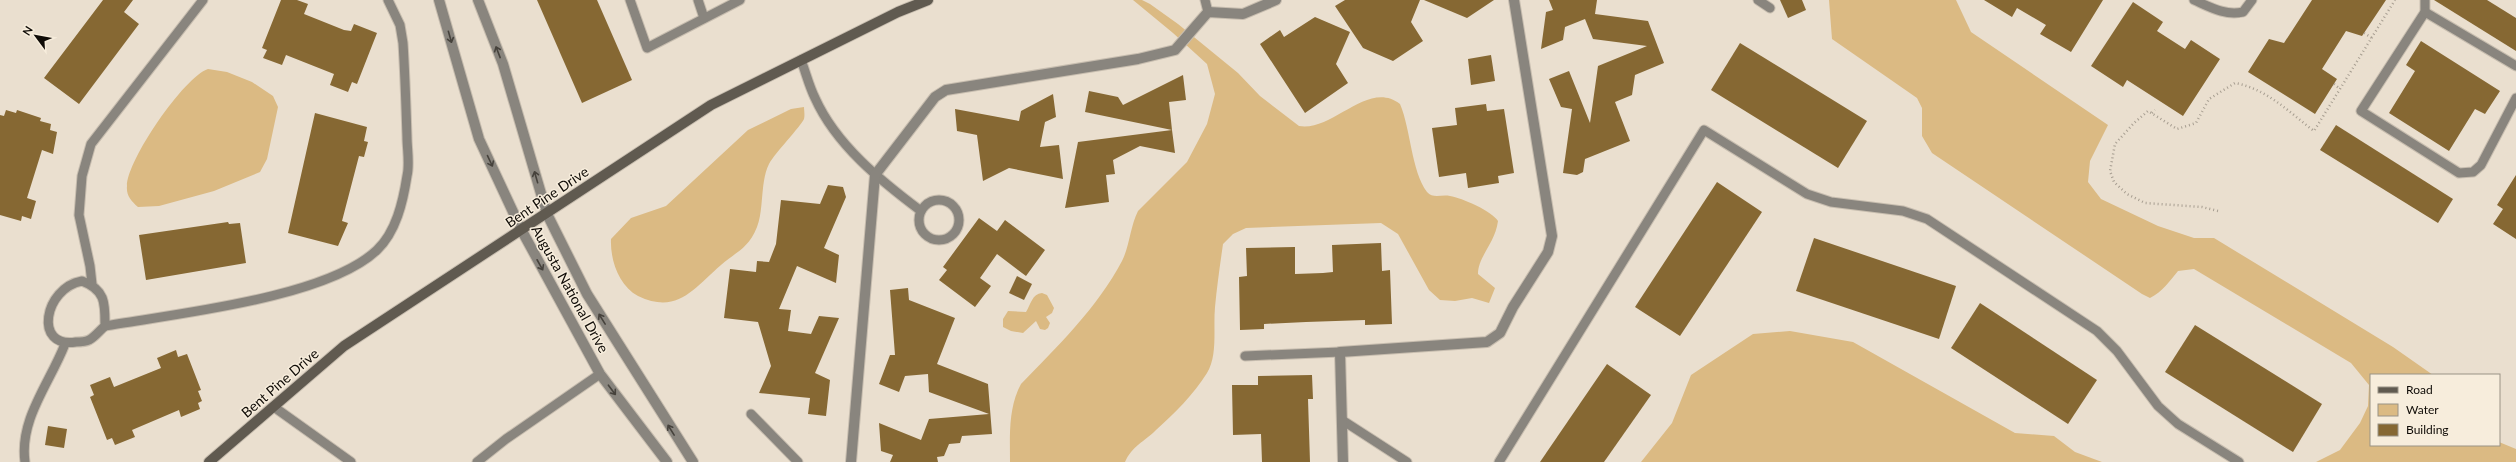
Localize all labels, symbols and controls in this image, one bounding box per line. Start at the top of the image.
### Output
north arrow [16,16,56,56]
text: N [19,23,35,37]
one-way arrow [447,31,454,44]
one-way arrow [494,47,502,59]
one-way arrow [486,155,494,167]
street label: Bent Pine Drive [502,163,591,231]
one-way arrow [532,170,539,183]
street label: Augusta National Drive [528,222,612,355]
one-way arrow [537,259,545,271]
one-way arrow [598,314,607,325]
street label: Bent Pine Drive [238,345,322,421]
legend [2370,374,2500,446]
text: Road [2406,382,2433,397]
one-way arrow [608,384,616,395]
text: Water [2406,402,2439,417]
text: Building [2406,422,2449,437]
one-way arrow [667,425,675,436]

